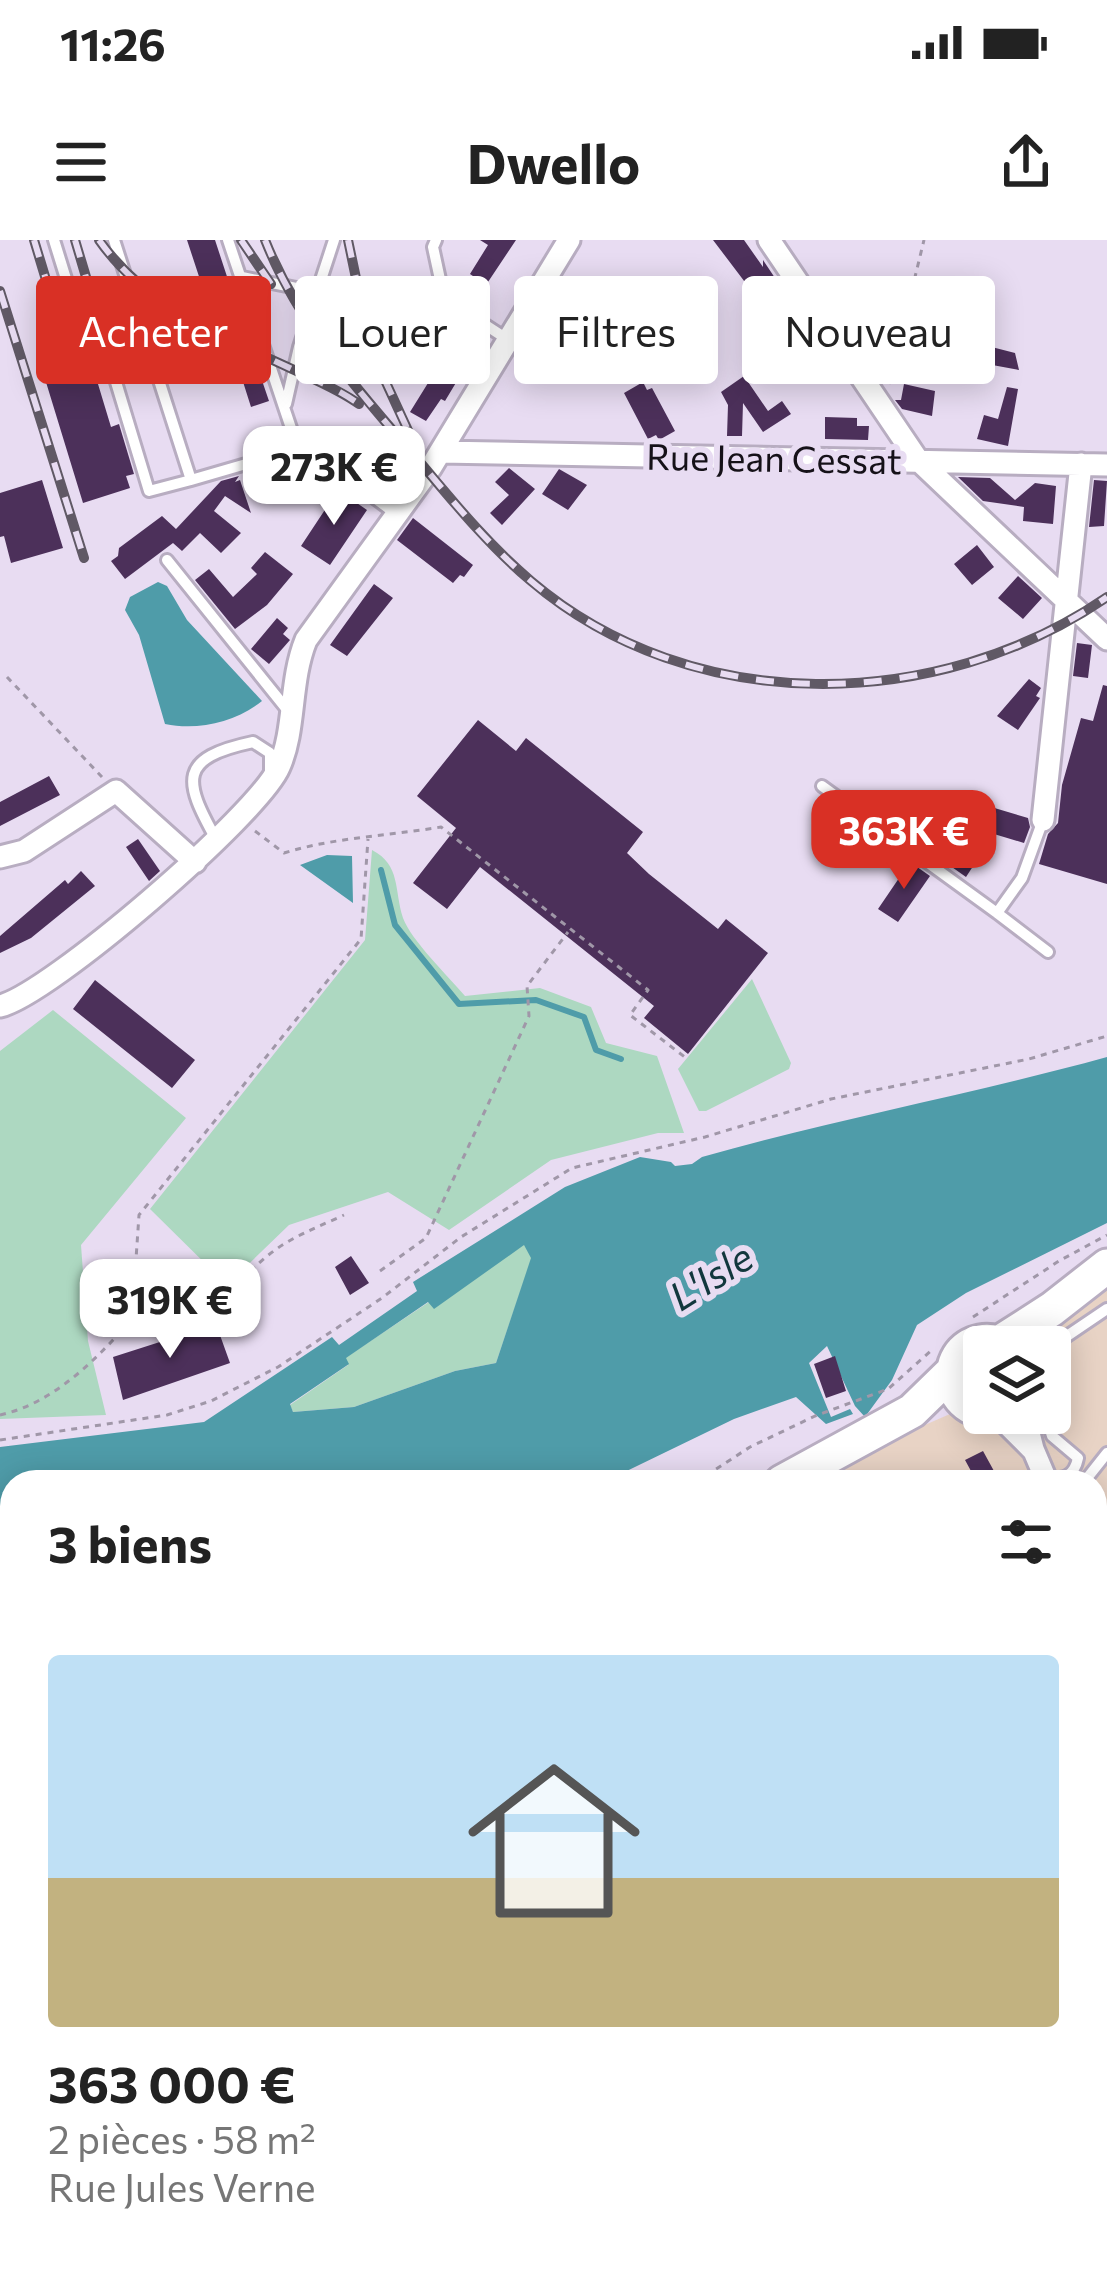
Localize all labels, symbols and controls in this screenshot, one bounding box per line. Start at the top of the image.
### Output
text: 11:26 [60,15,166,70]
icon: menu [48,129,114,195]
text: Dwello [467,129,640,195]
icon: share [993,129,1059,195]
chip: Acheter [36,276,271,384]
chip: Louer [295,276,490,384]
chip: Filtres [514,276,718,384]
chip: Nouveau [742,276,995,384]
pin: 273K € [236,426,432,528]
street label: Rue Jean Cessat [646,433,902,481]
text: 273K € [270,441,398,489]
pin: 363K € [806,790,1002,892]
text: 363K € [838,805,970,853]
water label: L'Isle [659,1231,761,1319]
pin: 319K € [72,1259,268,1361]
text: 319K € [107,1274,233,1322]
map controls [963,1326,1071,1434]
button: layers [963,1326,1071,1434]
icon: filters [993,1509,1059,1575]
text: 3 biens [48,1511,212,1574]
icon: home [446,1733,662,1949]
text: 363 000 € [48,2051,296,2114]
text: 2 pièces · 58 m² [48,2114,316,2162]
text: Rue Jules Verne [48,2162,316,2210]

